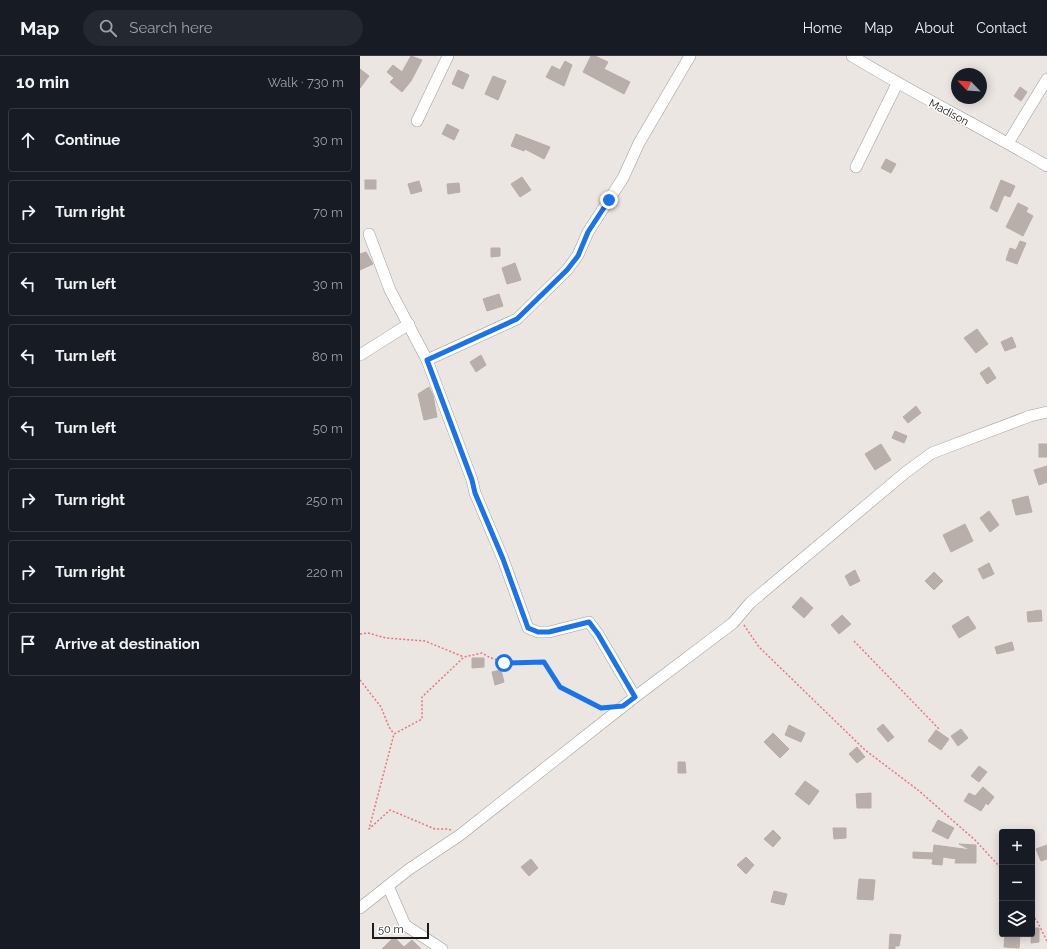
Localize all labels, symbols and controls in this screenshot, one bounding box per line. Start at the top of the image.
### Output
search box [83,10,363,46]
text: Map [20,17,59,39]
icon: search [97,17,119,39]
text: Search here [129,19,213,37]
text: Home [803,20,842,36]
text: Map [864,20,893,36]
text: About [915,20,954,36]
text: Contact [976,20,1027,36]
north arrow [951,68,987,104]
text: 10 min [16,72,69,92]
text: Walk · 730 m [267,75,344,90]
street label: Madison [927,97,971,128]
icon: ahead [17,129,39,151]
text: Continue [55,131,120,149]
text: 30 m [313,133,343,148]
route end [600,191,618,209]
icon: right [17,201,39,223]
text: Turn right [55,203,125,221]
text: 70 m [313,205,343,220]
icon: left [17,273,39,295]
text: Turn left [55,275,116,293]
text: 30 m [313,277,343,292]
icon: left [17,345,39,367]
text: Turn left [55,347,116,365]
text: 80 m [312,349,343,364]
icon: left [17,417,39,439]
text: Turn left [55,419,116,437]
text: 50 m [313,421,343,436]
icon: right [17,489,39,511]
text: Turn right [55,491,125,509]
text: 250 m [306,493,343,508]
icon: right [17,561,39,583]
text: Turn right [55,563,125,581]
text: 220 m [306,565,343,580]
icon: arrive [17,633,39,655]
text: Arrive at destination [55,635,200,653]
route start [495,654,513,672]
map controls [999,829,1035,937]
button: + [999,829,1035,865]
button: − [999,865,1035,901]
button: layers [999,901,1035,937]
scale bar [372,921,429,940]
text: 50 m [378,923,404,936]

